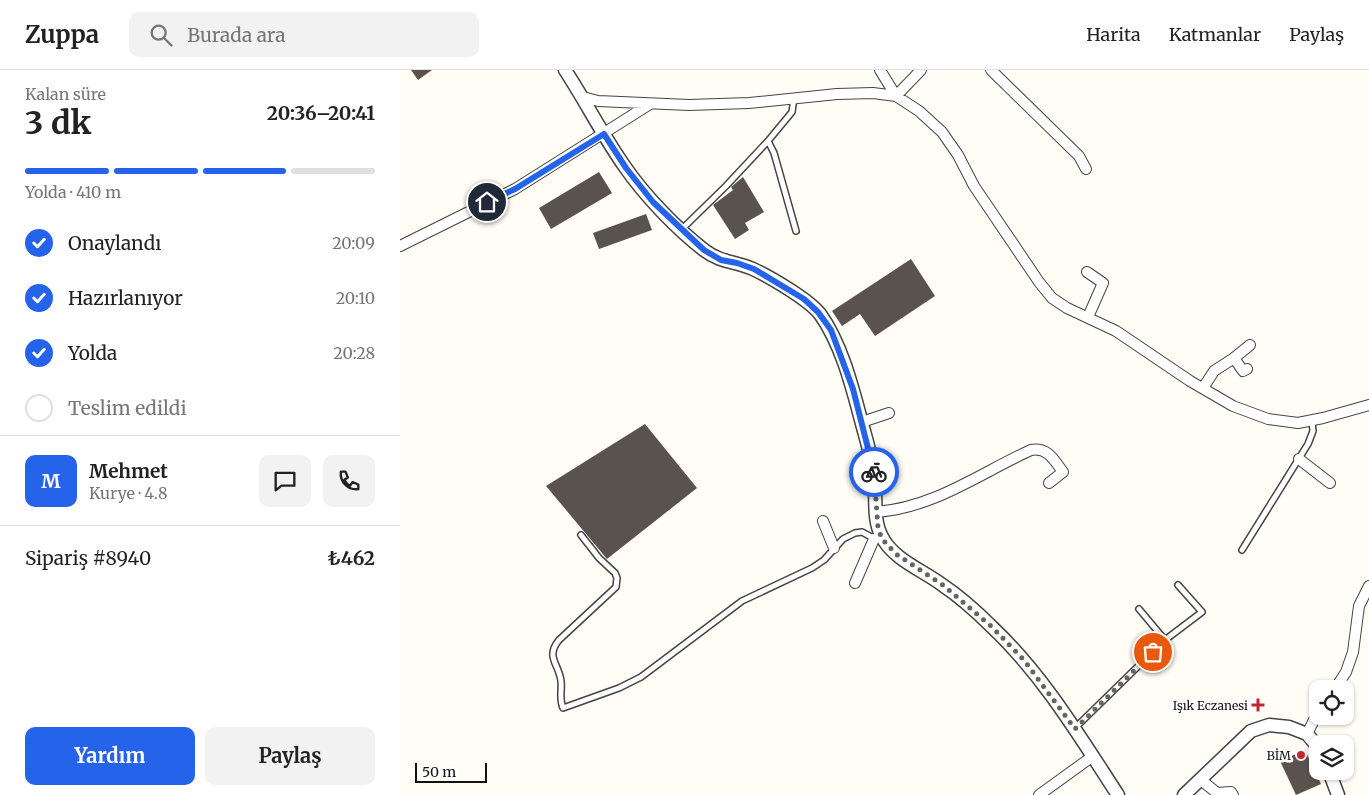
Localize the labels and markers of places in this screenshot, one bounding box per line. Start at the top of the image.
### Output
pin [466,181,508,223]
pin [1132,631,1174,673]
place label: Işık Eczanesi [1173,698,1248,713]
marker: Işık Eczanesi [1252,699,1264,711]
place label: BİM [1267,748,1291,763]
marker: BİM [1295,749,1307,761]

